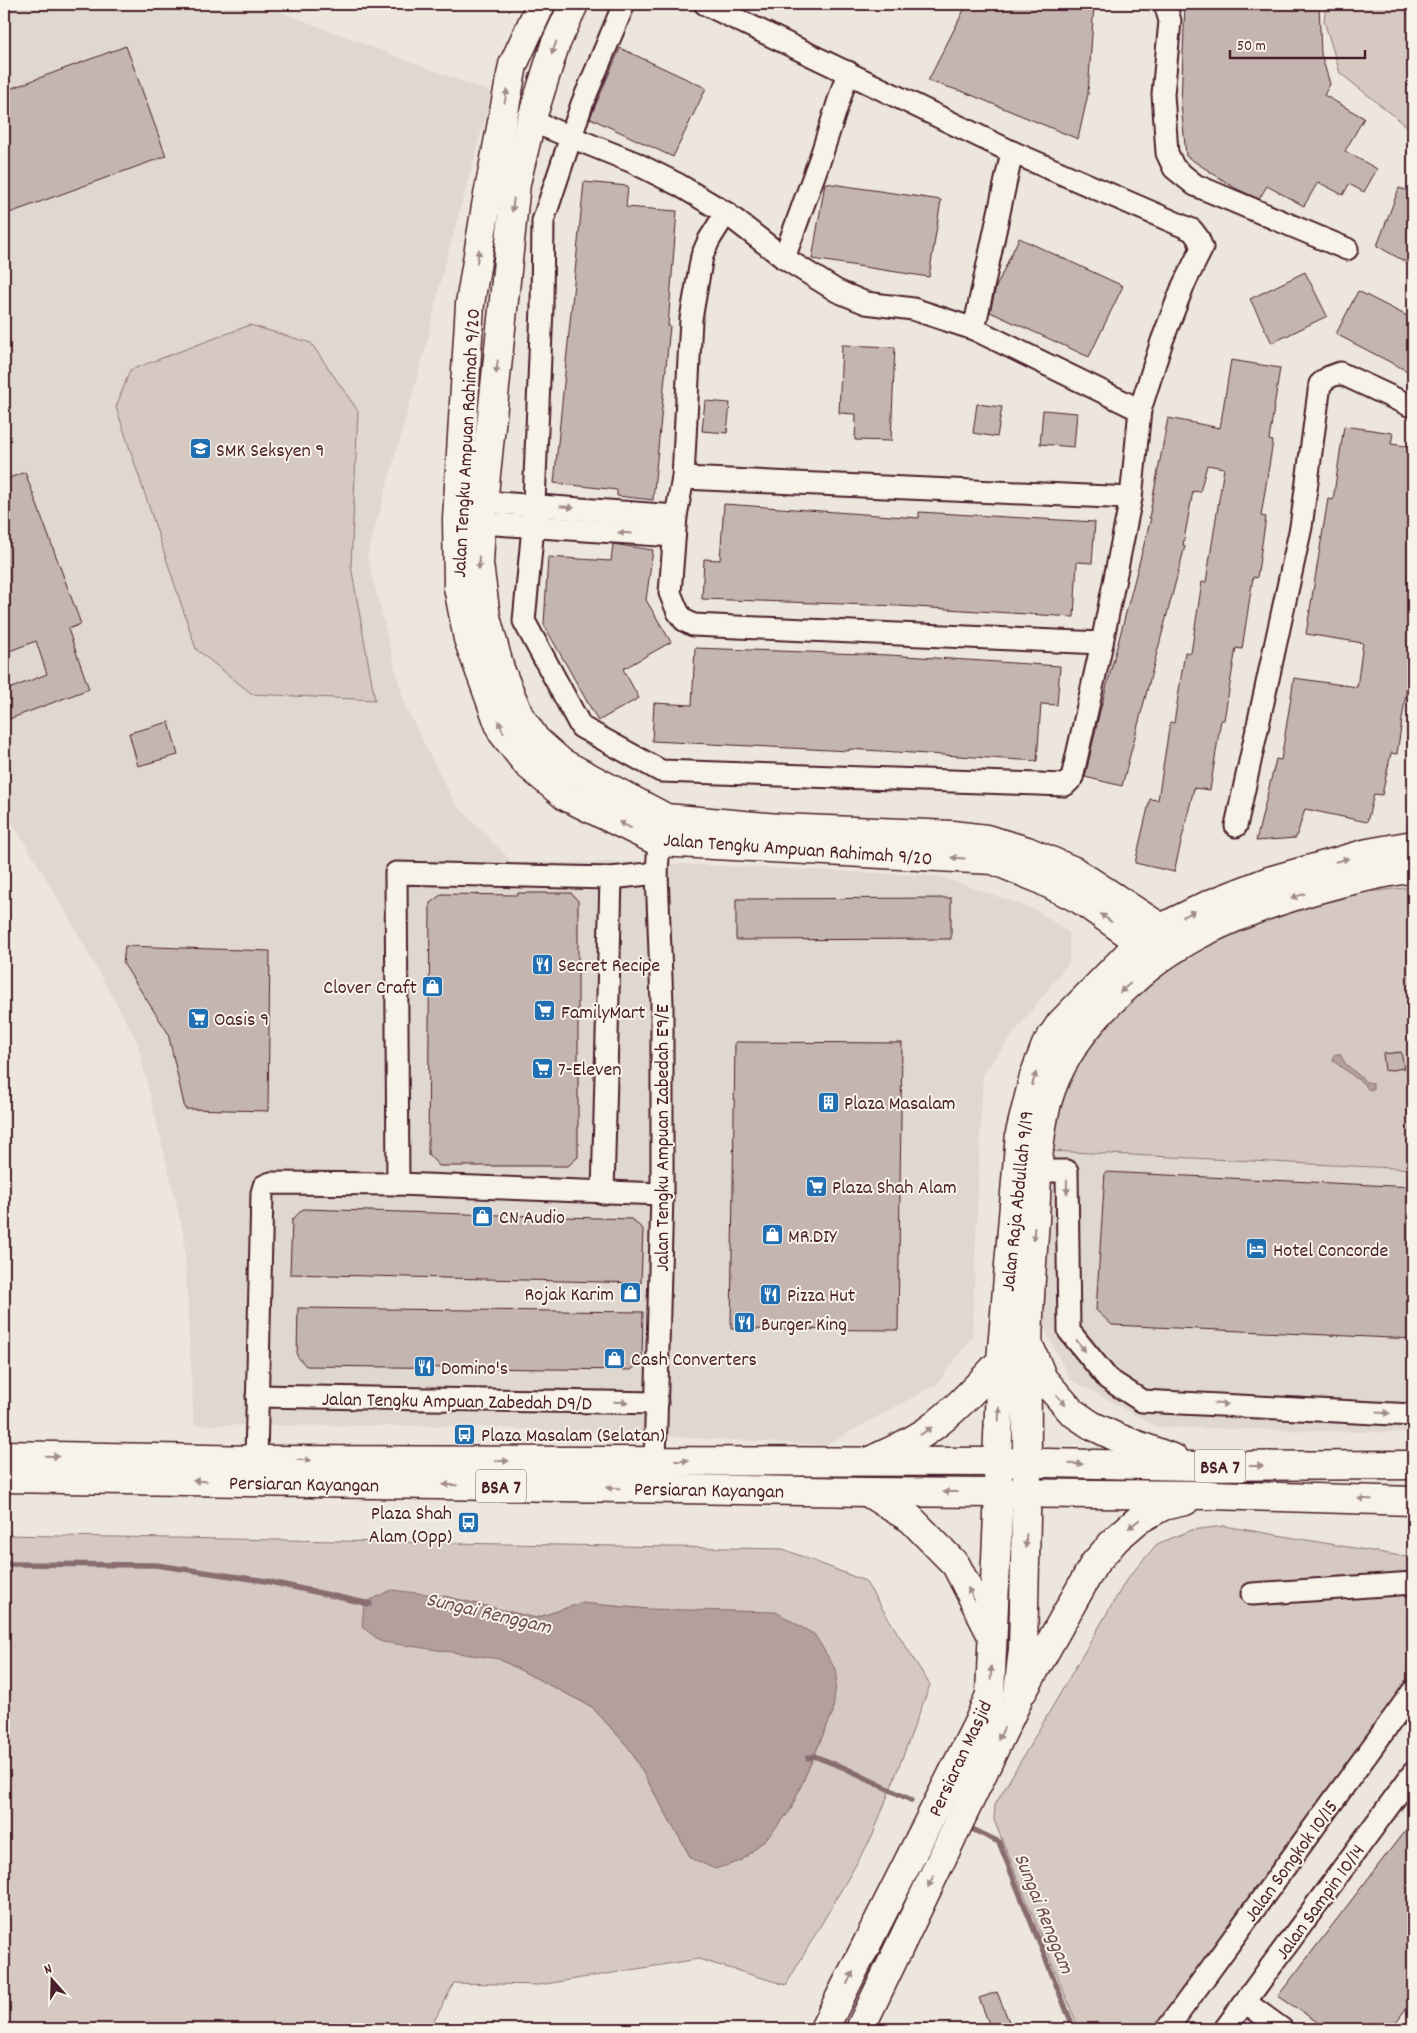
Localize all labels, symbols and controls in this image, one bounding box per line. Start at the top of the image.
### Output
scale bar [1230,28,1364,60]
text: 50 m [1237,36,1266,58]
one-way arrow [550,41,558,56]
one-way arrow [502,88,510,103]
one-way arrow [509,198,517,214]
one-way arrow [474,247,482,263]
street label: Jalan Tengku Ampuan Rahimah 9/20 [447,308,489,579]
one-way arrow [493,359,501,375]
school or university icon: SMK Seksyen 9 [188,437,212,461]
place label: SMK Seksyen 9 [216,438,324,466]
one-way arrow [559,503,575,511]
one-way arrow [617,529,633,537]
one-way arrow [476,556,484,572]
one-way arrow [496,720,504,734]
one-way arrow [618,821,632,829]
street label: Jalan Tengku Ampuan Rahimah 9/20 [662,828,933,874]
one-way arrow [950,854,966,862]
one-way arrow [1335,856,1350,864]
one-way arrow [1290,893,1305,901]
one-way arrow [1182,910,1196,918]
one-way arrow [1099,913,1113,923]
restaurant icon: Secret Recipe [530,952,554,976]
place label: Secret Recipe [558,953,660,981]
shop icon: Clover Craft [421,974,445,998]
place label: Clover Craft [323,975,417,1003]
one-way arrow [1120,982,1132,994]
supermarket icon: FamilyMart [533,999,557,1023]
place label: FamilyMart [561,1000,645,1028]
street label: Jalan Tengku Ampuan Zabedah E9/E [650,1004,678,1272]
supermarket icon: Oasis 9 [186,1006,210,1030]
place label: Oasis 9 [214,1007,269,1035]
supermarket icon: 7-Eleven [530,1056,554,1080]
place label: 7-Eleven [558,1057,622,1085]
one-way arrow [1030,1071,1038,1086]
building icon: Plaza Masalam [816,1090,840,1114]
place label: Plaza Masalam [844,1091,956,1119]
street label: Jalan Raja Abdullah 9/19 [996,1110,1042,1293]
supermarket icon: Plaza Shah Alam [804,1174,828,1198]
place label: Plaza Shah Alam [832,1175,957,1203]
one-way arrow [1063,1180,1071,1196]
shop icon: CN Audio [471,1204,495,1228]
place label: CN Audio [499,1205,565,1233]
shop icon: MR.DIY [760,1223,784,1247]
place label: MR.DIY [788,1224,837,1252]
one-way arrow [1030,1226,1038,1242]
hotel icon: Hotel Concorde [1245,1237,1269,1261]
place label: Hotel Concorde [1273,1238,1388,1266]
shop icon: Rojak Karim [618,1281,642,1305]
place label: Rojak Karim [525,1282,614,1310]
restaurant icon: Pizza Hut [759,1282,783,1306]
place label: Pizza Hut [787,1283,855,1311]
restaurant icon: Burger King [733,1311,757,1335]
place label: Burger King [761,1312,847,1340]
one-way arrow [1075,1339,1086,1352]
shop icon: Cash Converters [603,1346,627,1370]
place label: Cash Converters [631,1347,757,1375]
restaurant icon: Domino's [413,1355,437,1379]
place label: Domino's [441,1356,508,1384]
street label: Jalan Tengku Ampuan Zabedah D9/D [322,1387,592,1419]
one-way arrow [1055,1393,1067,1405]
one-way arrow [613,1398,629,1406]
one-way arrow [1213,1401,1229,1409]
one-way arrow [995,1405,1003,1421]
one-way arrow [1375,1409,1391,1417]
bus stop icon: Plaza Masalam (Selatan) [453,1422,477,1446]
place label: Plaza Masalam (Selatan) [481,1423,665,1451]
one-way arrow [919,1426,933,1436]
road number: BSA 7 [1195,1450,1245,1482]
one-way arrow [45,1452,61,1460]
one-way arrow [297,1456,313,1464]
one-way arrow [494,1457,510,1465]
one-way arrow [674,1457,690,1465]
one-way arrow [1068,1460,1084,1468]
one-way arrow [1248,1462,1264,1470]
road number: BSA 7 [476,1470,526,1502]
street label: Persiaran Kayangan [229,1471,379,1501]
one-way arrow [192,1477,208,1485]
street label: Persiaran Kayangan [634,1477,784,1507]
one-way arrow [442,1481,458,1489]
one-way arrow [604,1484,620,1492]
one-way arrow [942,1488,958,1496]
one-way arrow [1356,1495,1372,1503]
place label: Plaza Shah Alam (Opp) [369,1501,452,1552]
bus stop icon: Plaza Shah Alam (Opp) [456,1511,480,1535]
one-way arrow [1128,1519,1141,1530]
one-way arrow [1021,1533,1029,1549]
water label: Sungai Renggam [423,1586,554,1644]
one-way arrow [967,1587,975,1602]
one-way arrow [987,1665,995,1681]
street label: Persiaran Masjid [923,1697,1001,1822]
one-way arrow [997,1727,1005,1742]
street label: Jalan Songkok 10/15 [1239,1795,1346,1929]
street label: Jalan Sampin 10/14 [1270,1839,1373,1966]
water label: Sungai Renggam [1004,1849,1080,1979]
one-way arrow [927,1874,935,1888]
north arrow [28,1956,78,2006]
text: N [42,1959,55,1980]
one-way arrow [846,1970,854,1985]

